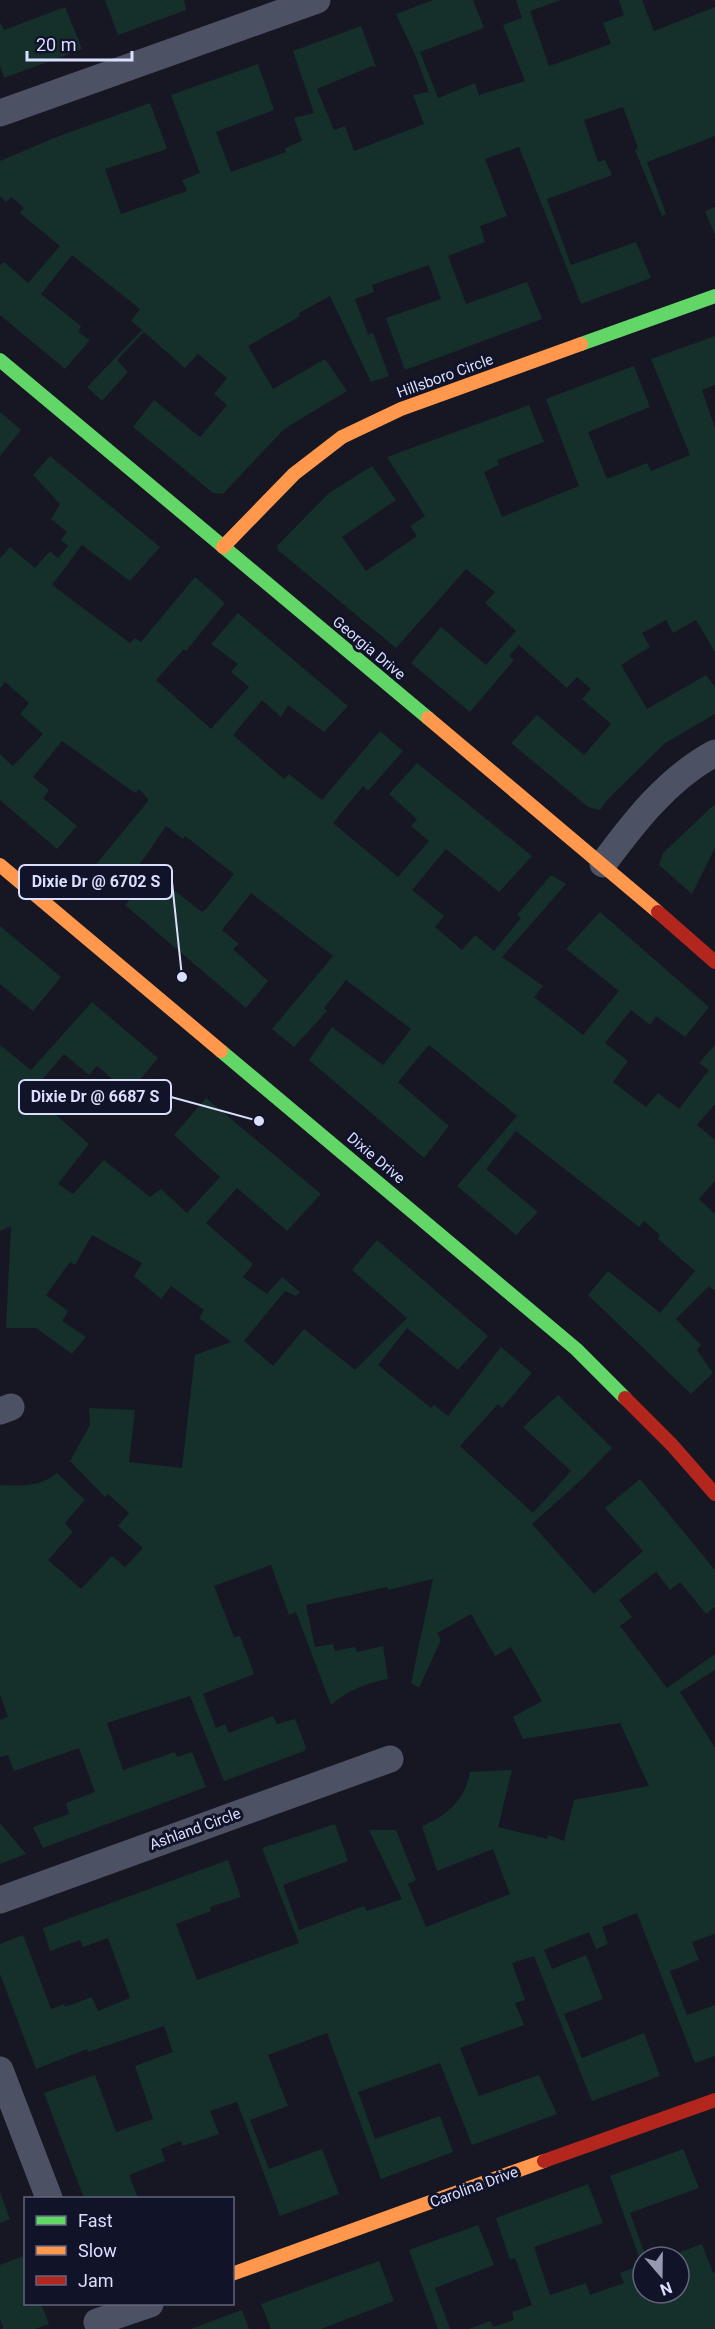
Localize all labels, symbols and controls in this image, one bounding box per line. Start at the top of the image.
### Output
scale bar [27,24,132,62]
text: 20 m [36,34,76,55]
street label: Hillsboro Circle [394,350,496,402]
street label: Georgia Drive [329,612,409,684]
callout: Dixie Dr @ 6702 S [19,865,172,899]
text: Dixie Dr @ 6702 S [32,872,161,891]
callout: Dixie Dr @ 6687 S [19,1080,171,1114]
text: Dixie Dr @ 6687 S [31,1087,160,1106]
street label: Dixie Drive [343,1129,409,1187]
street label: Ashland Circle [147,1804,243,1854]
street label: Carolina Drive [427,2163,521,2211]
legend [24,2197,234,2305]
text: Fast [78,2210,113,2231]
text: Slow [78,2240,117,2261]
north arrow [631,2245,691,2305]
text: Jam [78,2270,114,2291]
text: N [657,2278,675,2299]

